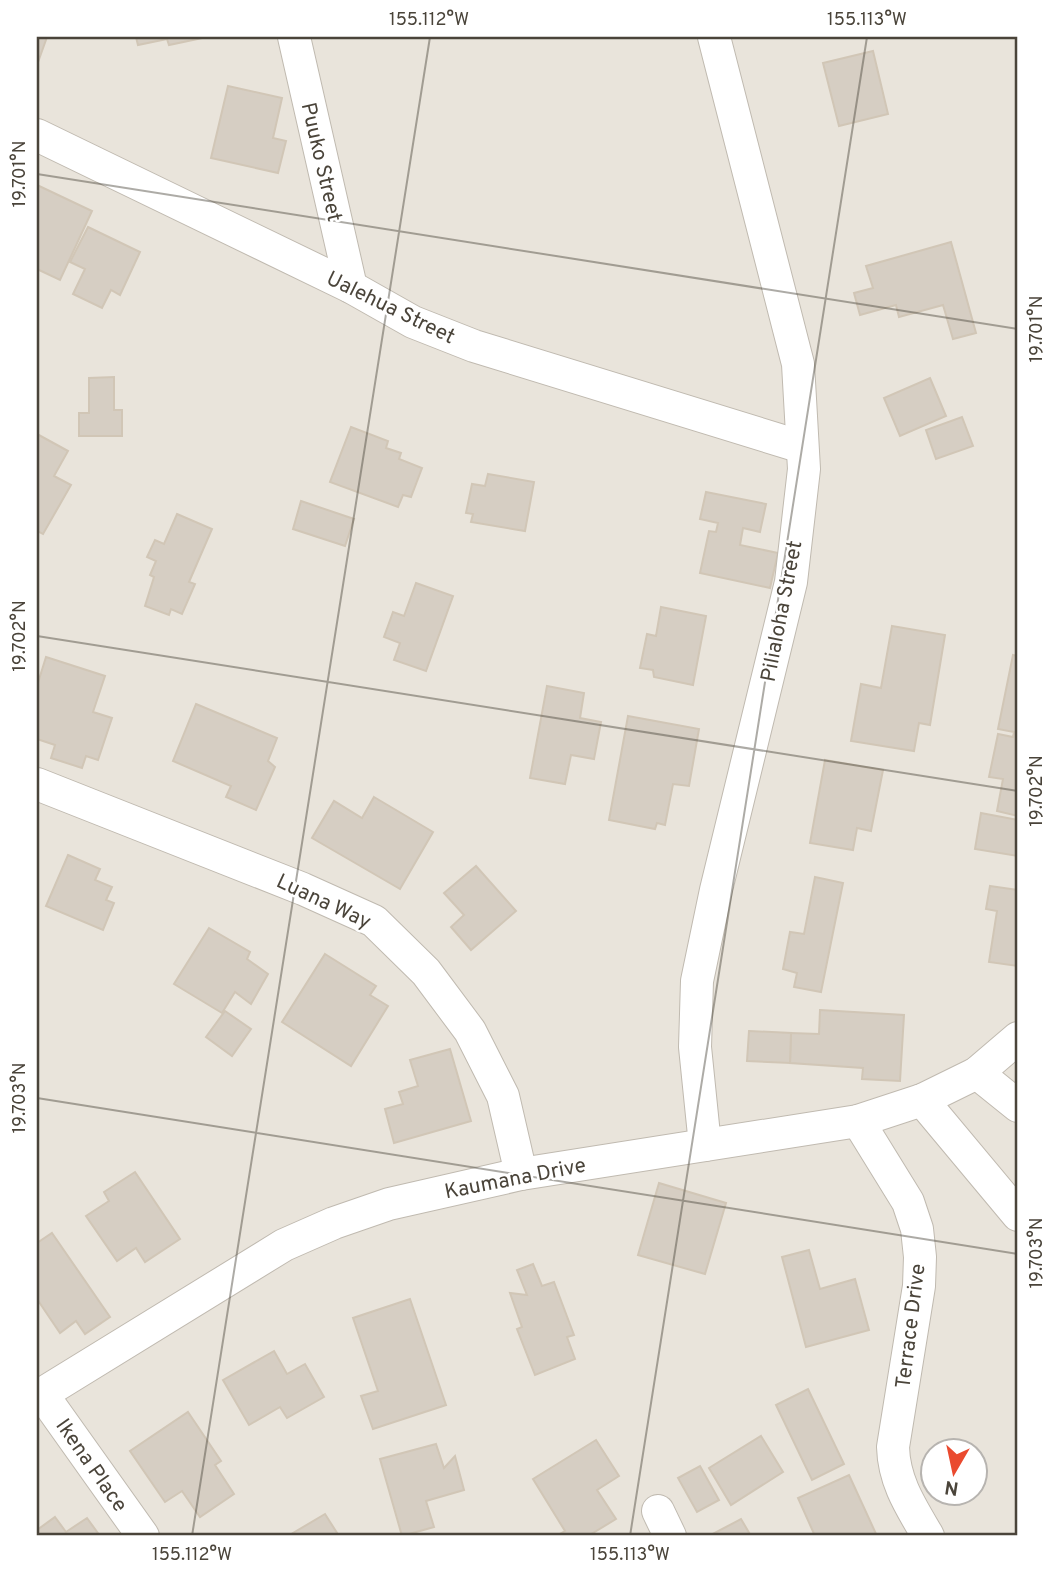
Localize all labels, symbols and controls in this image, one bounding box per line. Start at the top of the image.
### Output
text: 155.112°W [389,9,469,32]
text: 155.113°W [827,9,907,32]
street label: Puuko Street [294,100,347,225]
text: 19.701°N [9,141,32,207]
street label: Ualehua Street [322,266,459,351]
text: 19.701°N [1026,296,1049,362]
street label: Pilialoha Street [756,538,809,684]
text: 19.702°N [9,600,32,672]
text: 19.702°N [1026,755,1049,827]
street label: Luana Way [272,869,375,936]
text: 19.703°N [9,1062,32,1134]
street label: Kaumana Drive [442,1153,588,1206]
text: 19.703°N [1026,1217,1049,1289]
street label: Terrace Drive [890,1262,933,1390]
street label: Ikena Place [49,1414,133,1518]
north arrow [918,1436,988,1506]
text: N [943,1474,960,1500]
text: 155.112°W [152,1544,232,1567]
text: 155.113°W [590,1544,670,1567]

